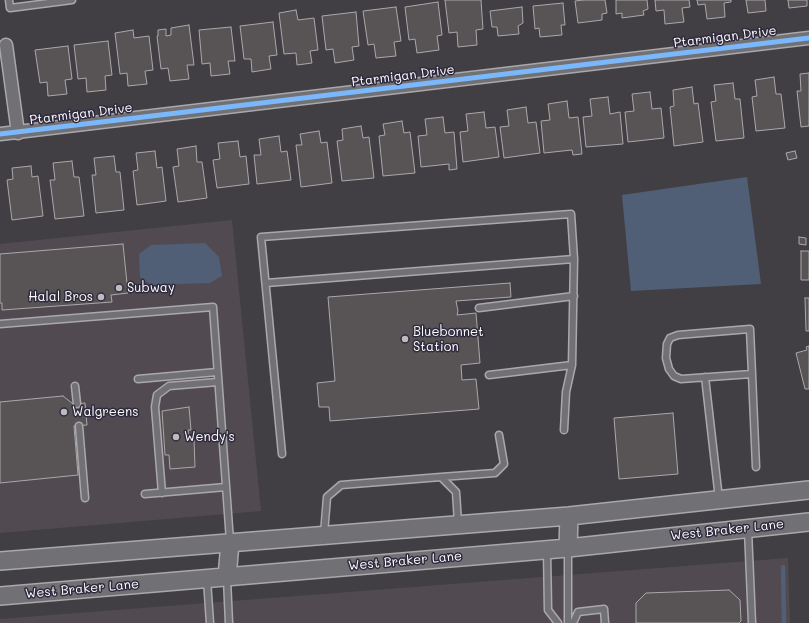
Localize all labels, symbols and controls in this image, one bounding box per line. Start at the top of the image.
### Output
street label: Ptarmigan Drive [672,23,778,51]
street label: Ptarmigan Drive [350,62,456,90]
street label: Ptarmigan Drive [28,100,134,128]
place label: Subway [127,280,175,296]
marker: Subway [114,283,124,293]
place label: Halal Bros [28,289,93,305]
marker: Halal Bros [96,292,106,302]
place label: Bluebonnet Station [413,324,484,355]
marker: Bluebonnet Station [400,334,410,344]
place label: Walgreens [72,404,138,420]
marker: Walgreens [59,407,69,417]
place label: Wendy's [184,429,235,445]
marker: Wendy's [171,432,181,442]
street label: West Braker Lane [669,516,785,544]
street label: West Braker Lane [347,548,463,574]
street label: West Braker Lane [24,576,140,602]

